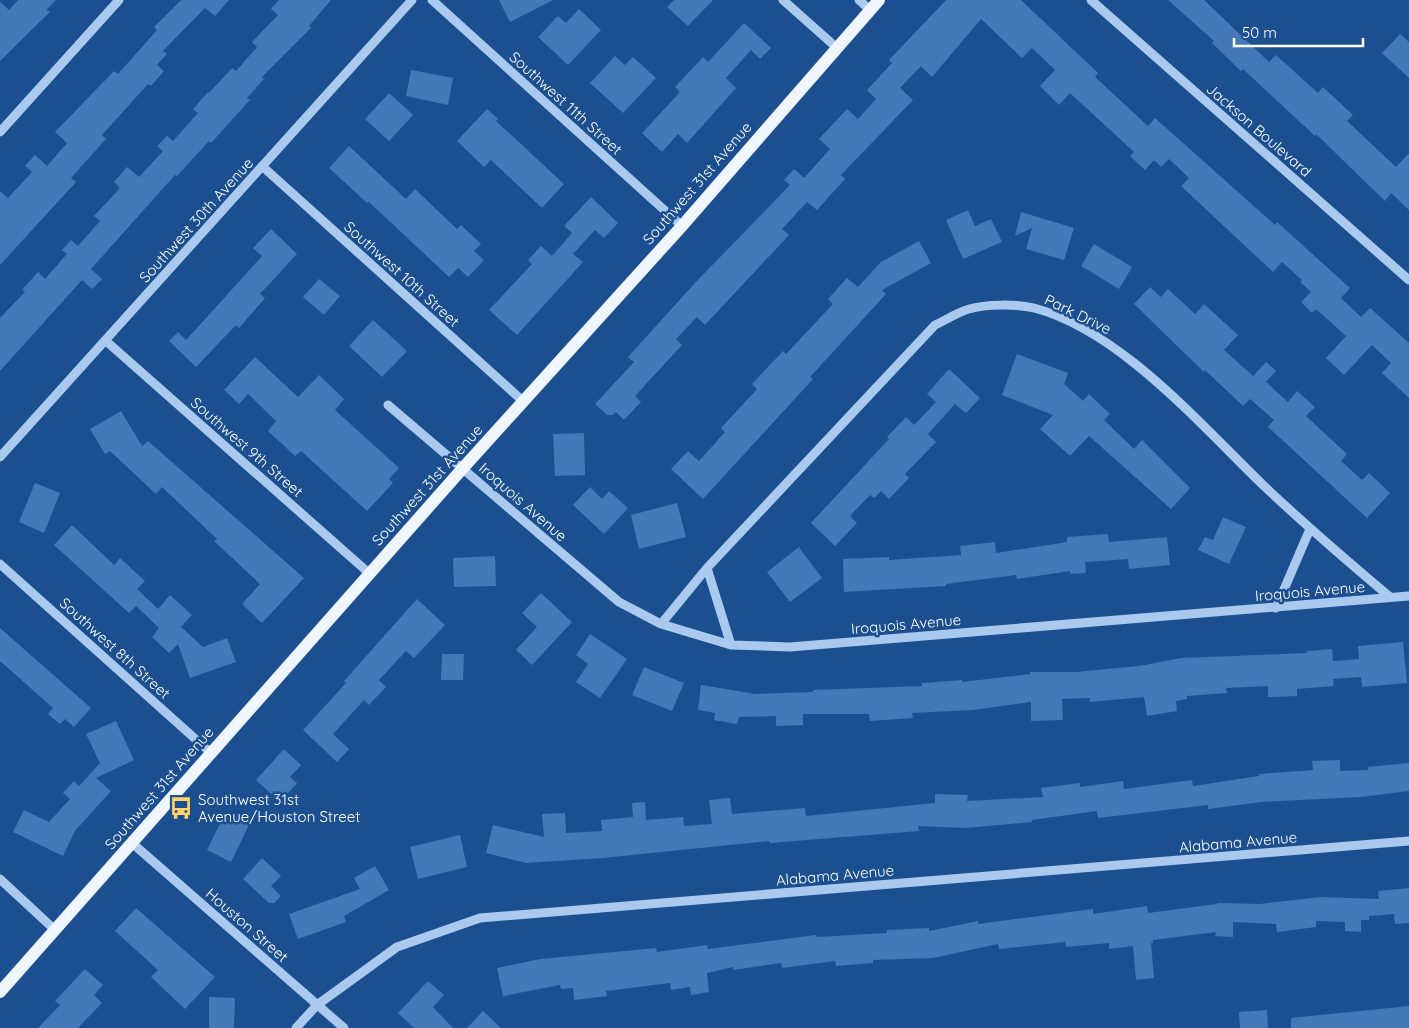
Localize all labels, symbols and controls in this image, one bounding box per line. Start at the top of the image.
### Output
scale bar [1234,15,1363,47]
text: 50 m [1242,23,1277,42]
street label: Southwest 11th Street [506,47,626,159]
street label: Jackson Boulevard [1203,79,1315,181]
street label: Southwest 31st Avenue [638,118,756,248]
street label: Southwest 30th Avenue [135,154,257,286]
street label: Southwest 10th Street [340,217,464,331]
street label: Park Drive [1041,290,1115,338]
street label: Southwest 9th Street [187,393,307,501]
street label: Southwest 31st Avenue [368,420,486,550]
street label: Iroquois Avenue [475,459,571,545]
street label: Iroquois Avenue [1254,577,1366,605]
street label: Southwest 8th Street [56,593,174,703]
street label: Iroquois Avenue [850,610,962,638]
street label: Southwest 31st Avenue [100,723,218,853]
place label: Southwest 31st Avenue/Houston Street [198,790,360,826]
bus stop icon: Southwest 31st Avenue/Houston Street [168,795,194,821]
street label: Alabama Avenue [1178,827,1298,857]
street label: Alabama Avenue [775,860,895,890]
street label: Houston Street [202,884,292,966]

